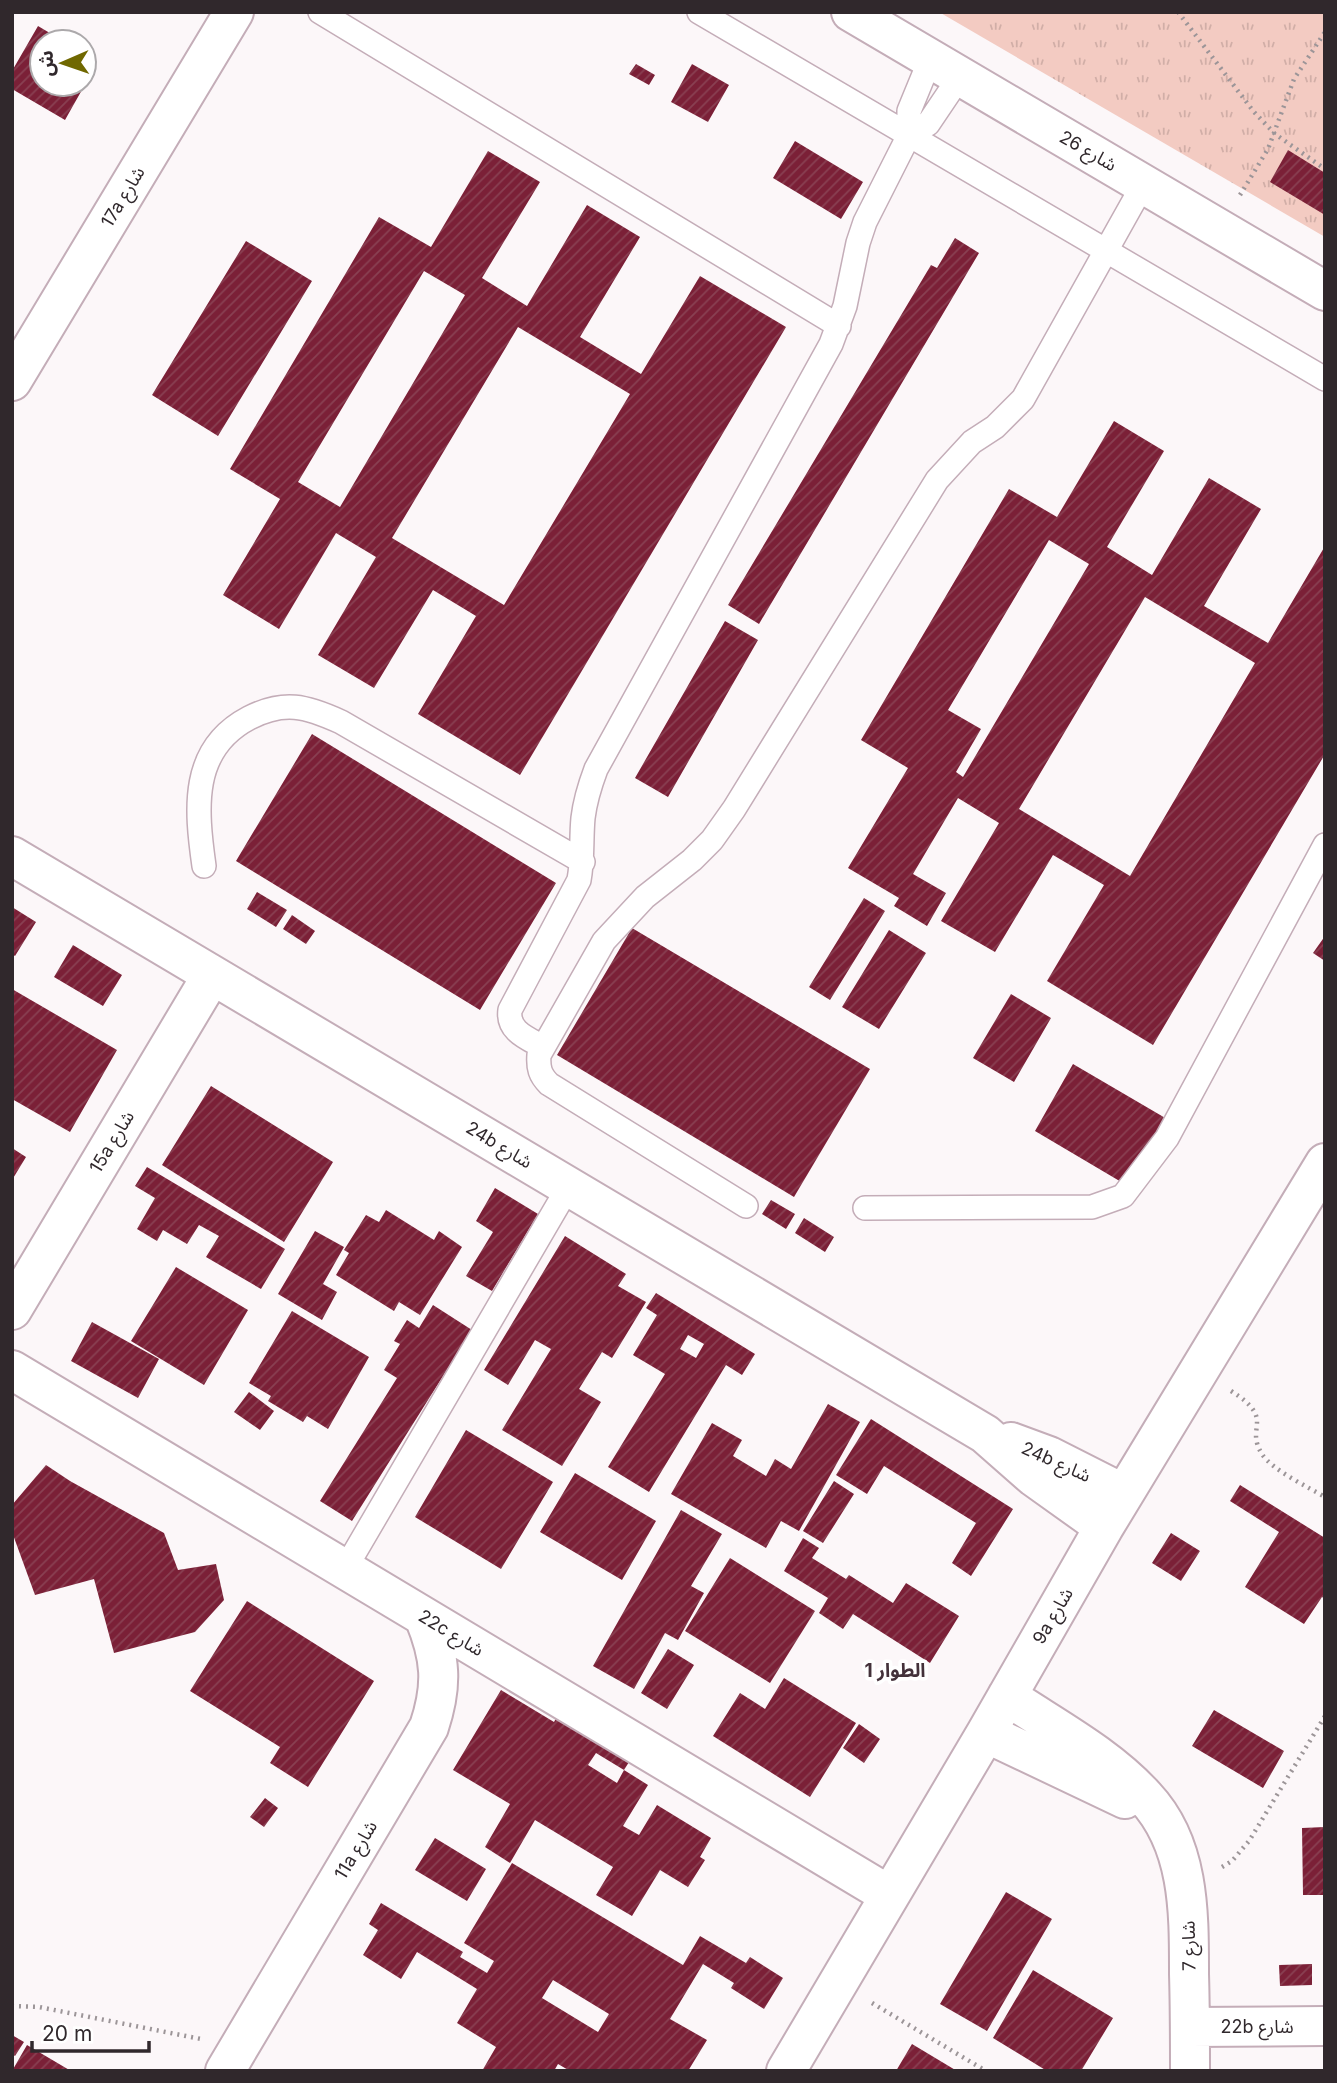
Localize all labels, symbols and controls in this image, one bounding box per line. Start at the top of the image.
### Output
north arrow [28,28,98,98]
text: ش [35,50,58,77]
street label: شارع 26 [1054,126,1120,179]
street label: 17a شارع [96,163,152,233]
street label: 15a شارع [85,1107,142,1179]
street label: 24b شارع [460,1117,536,1176]
street label: 24b شارع [1017,1437,1094,1490]
street label: 9a شارع [1028,1584,1080,1650]
street label: 22c شارع [413,1605,488,1664]
district label: الطوار 1 [865,1659,925,1682]
street label: 11a شارع [330,1817,385,1885]
street label: شارع 7 [1178,1921,1203,1971]
scale bar [32,2010,149,2054]
street label: 22b شارع [1220,2016,1294,2041]
text: 20 m [42,2021,92,2046]

